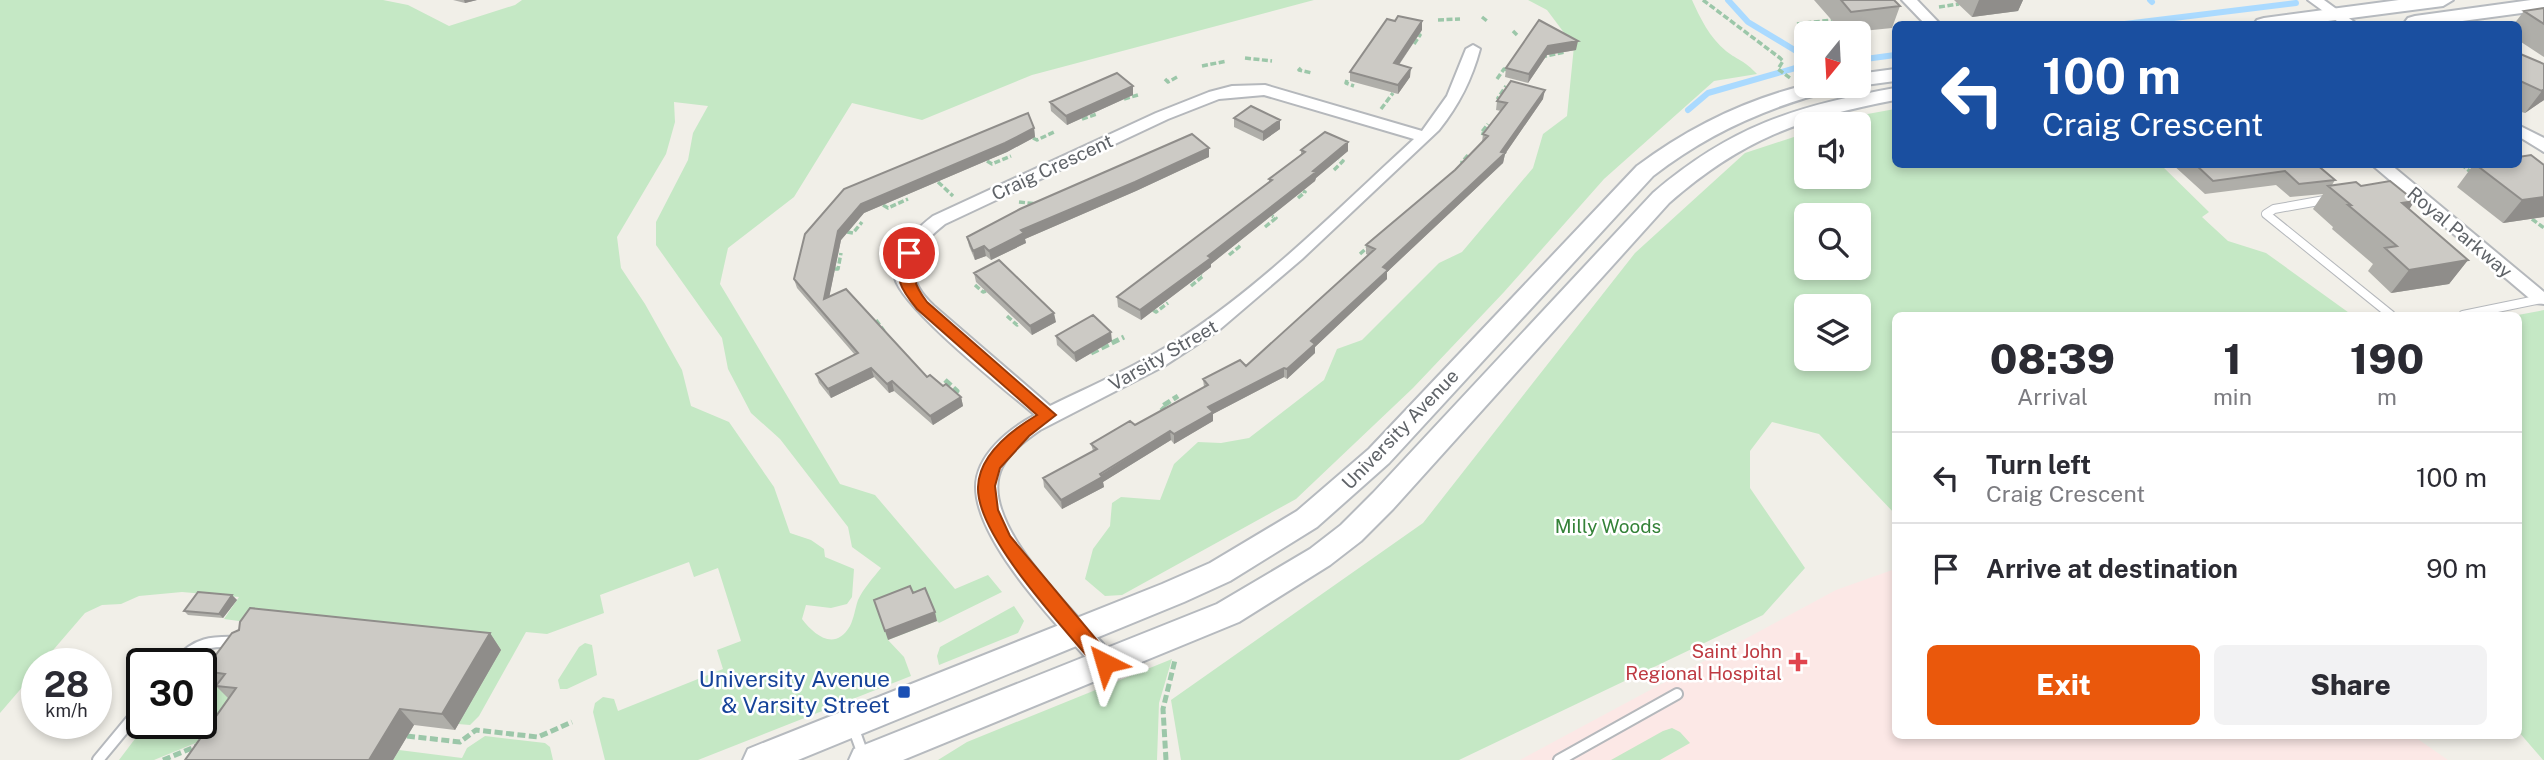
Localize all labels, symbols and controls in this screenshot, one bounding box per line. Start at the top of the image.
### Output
north arrow [1794,21,1871,98]
map controls [1794,21,1871,371]
text: 100 m [2042,47,2181,105]
icon: left [1927,49,2018,140]
text: Craig Crescent [2042,106,2263,143]
button: sound [1794,112,1871,189]
street label: Craig Crescent [988,129,1116,205]
street label: Royal Parkway [2403,182,2517,282]
button: search [1794,203,1871,280]
pin [879,223,939,283]
icon: arrive [890,234,928,272]
button: layers [1794,294,1871,371]
street label: Varsity Street [1105,315,1221,395]
text: 08:39 [1990,334,2115,383]
text: 1 [2223,334,2242,383]
text: 190 [2350,334,2424,383]
street label: University Avenue [1337,364,1463,494]
text: Arrival [2017,383,2088,410]
text: min [2213,383,2252,410]
text: m [2377,383,2397,410]
text: Turn left [1986,449,2091,480]
icon: left [1927,459,1965,497]
text: 100 m [2416,462,2487,493]
text: Craig Crescent [1986,480,2145,507]
park label: Milly Woods [1555,515,1661,537]
icon: arrive [1927,550,1965,588]
text: Arrive at destination [1986,553,2238,584]
text: 90 m [2426,553,2487,584]
position arrow [1068,626,1142,700]
place label: Saint John Regional Hospital [1625,640,1782,684]
button: Exit [1927,645,2200,725]
button: Share [2214,645,2487,725]
speed limit sign: 30 [126,648,217,739]
marker: Saint John Regional Hospital [1788,652,1808,672]
text: 28 [44,664,89,705]
place label: University Avenue & Varsity Street [699,665,890,718]
marker: University Avenue & Varsity Street [896,684,912,700]
text: km/h [45,700,88,721]

